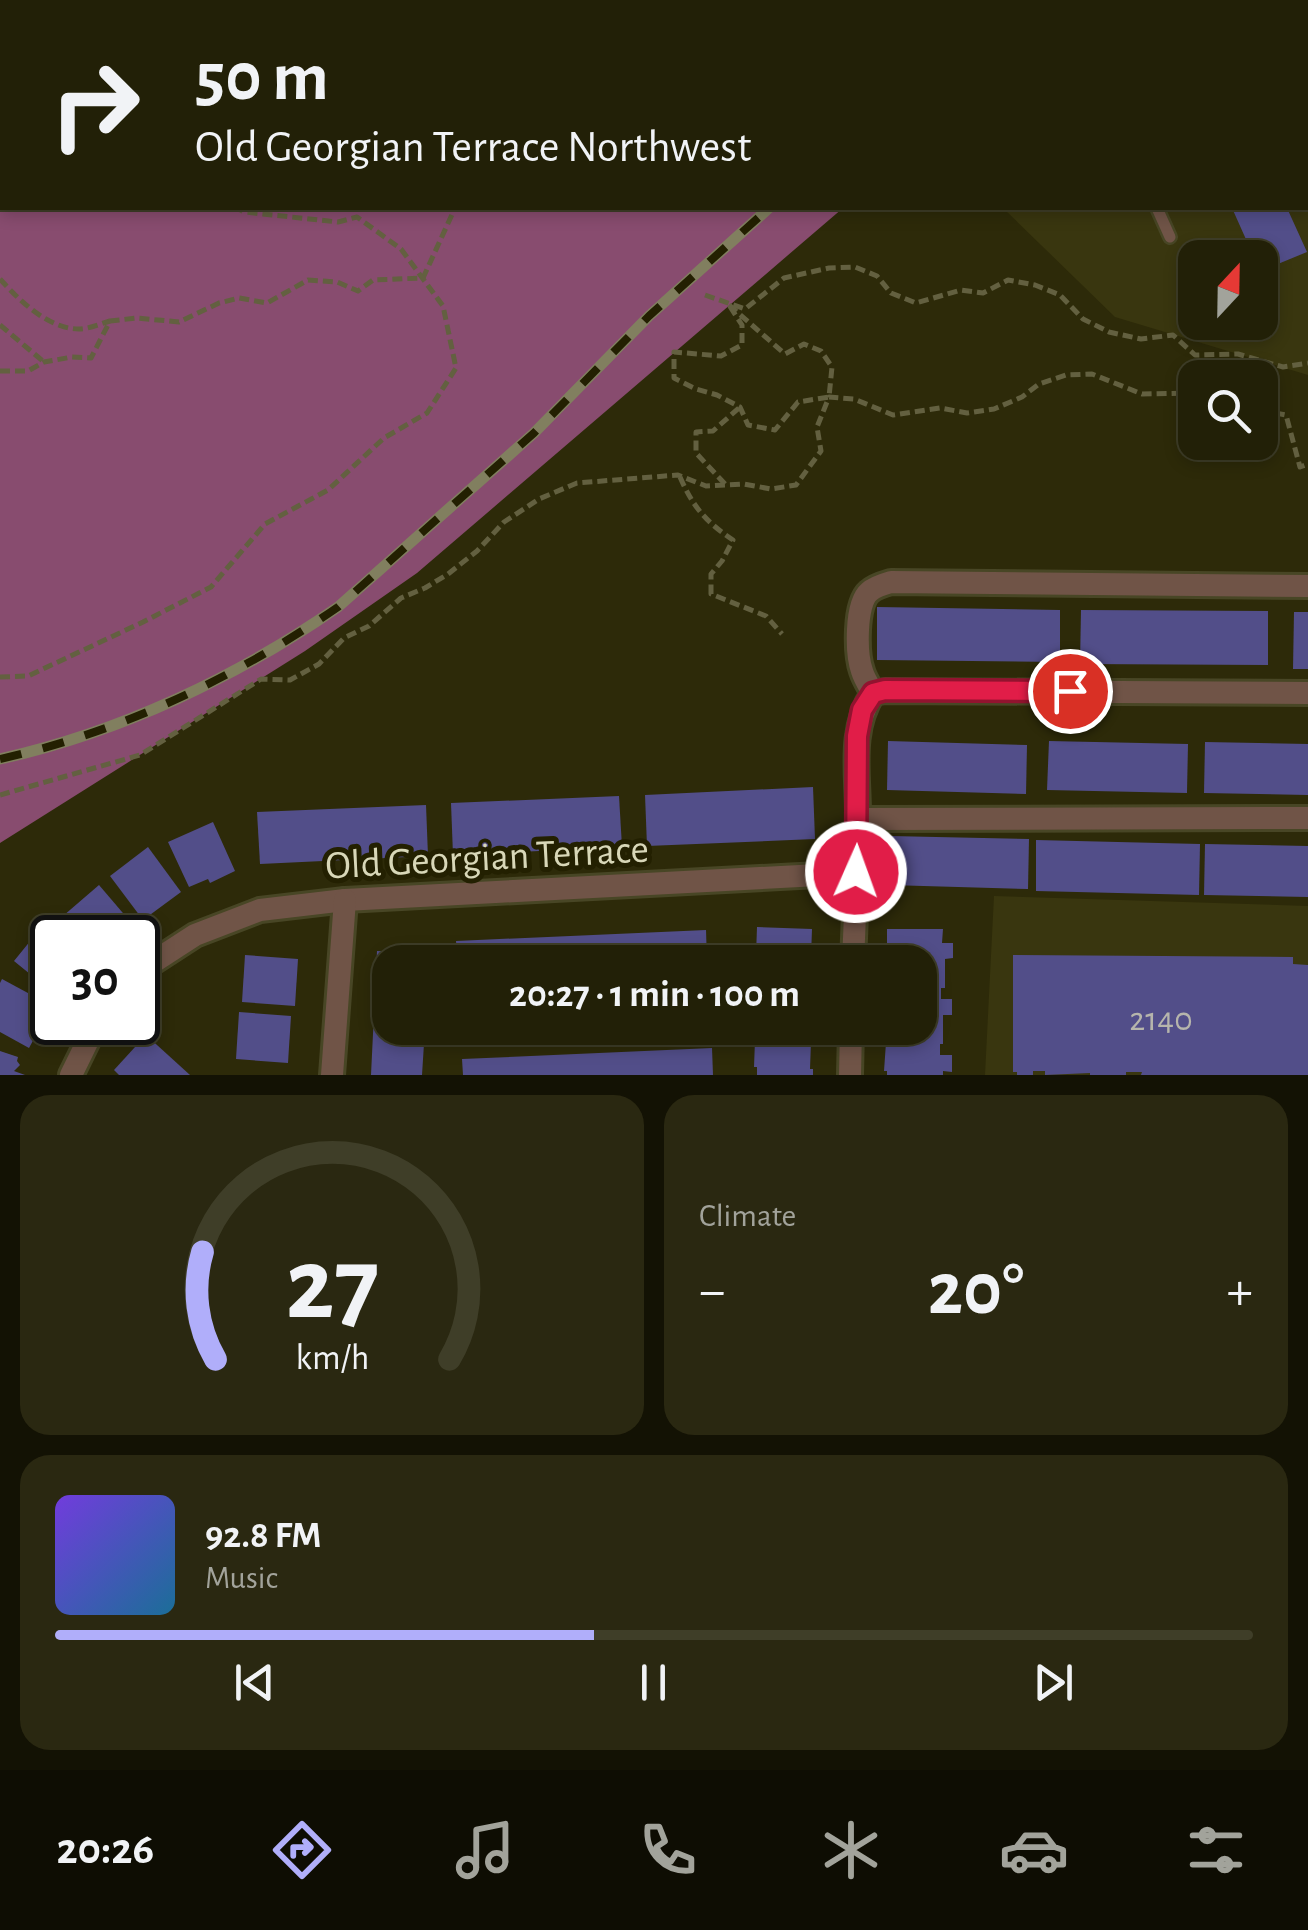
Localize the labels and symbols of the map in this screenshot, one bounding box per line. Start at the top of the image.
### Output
north arrow [1178,240,1278,340]
pin [1028,649,1113,734]
position arrow [804,820,908,924]
street label: Old Georgian Terrace [324,830,650,886]
speed limit sign: 30 [30,915,160,1045]
house number: 2140 [1129,1002,1193,1037]

